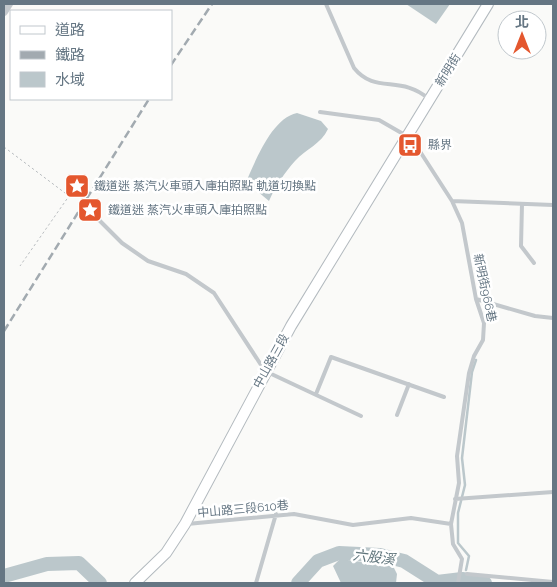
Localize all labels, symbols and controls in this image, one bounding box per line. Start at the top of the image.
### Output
legend [10,10,172,100]
north arrow [497,10,547,60]
text: 北 [515,14,529,30]
text: 道路 [55,21,85,39]
text: 鐵路 [55,46,85,64]
street label: 新明街 [433,51,463,89]
text: 水域 [55,71,85,89]
bus stop icon: 縣界 [397,132,423,158]
place label: 縣界 [428,138,452,152]
place icon: 鐵道迷 蒸汽火車頭入庫拍照點 軌道切換點 [64,173,90,199]
place label: 鐵道迷 蒸汽火車頭入庫拍照點 軌道切換點 [94,179,316,193]
place icon: 鐵道迷 蒸汽火車頭入庫拍照點 [77,197,103,223]
place label: 鐵道迷 蒸汽火車頭入庫拍照點 [108,203,267,217]
street label: 新明街966巷 [471,253,499,323]
street label: 中山路三段 [250,331,292,391]
street label: 中山路三段610巷 [197,498,289,520]
water label: 六股溪 [352,547,398,568]

